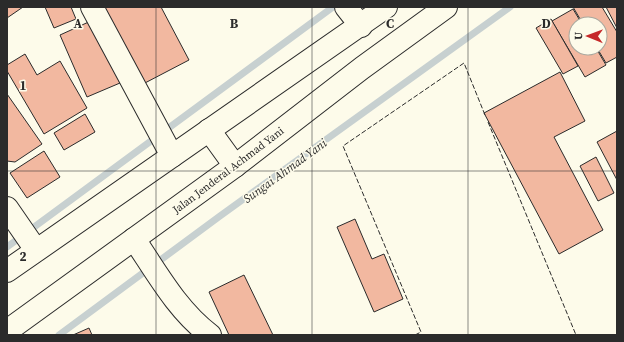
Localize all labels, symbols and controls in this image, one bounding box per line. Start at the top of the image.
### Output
text: A [74,15,83,32]
text: B [230,15,239,32]
text: C [386,15,394,32]
text: D [541,15,551,32]
north arrow [568,16,608,56]
text: U [571,32,586,40]
text: 1 [19,77,27,94]
street label: Jalan Jenderal Achmad Yani [169,124,287,218]
water label: Sungai Ahmad Yani [240,135,330,207]
text: 2 [19,248,27,265]

